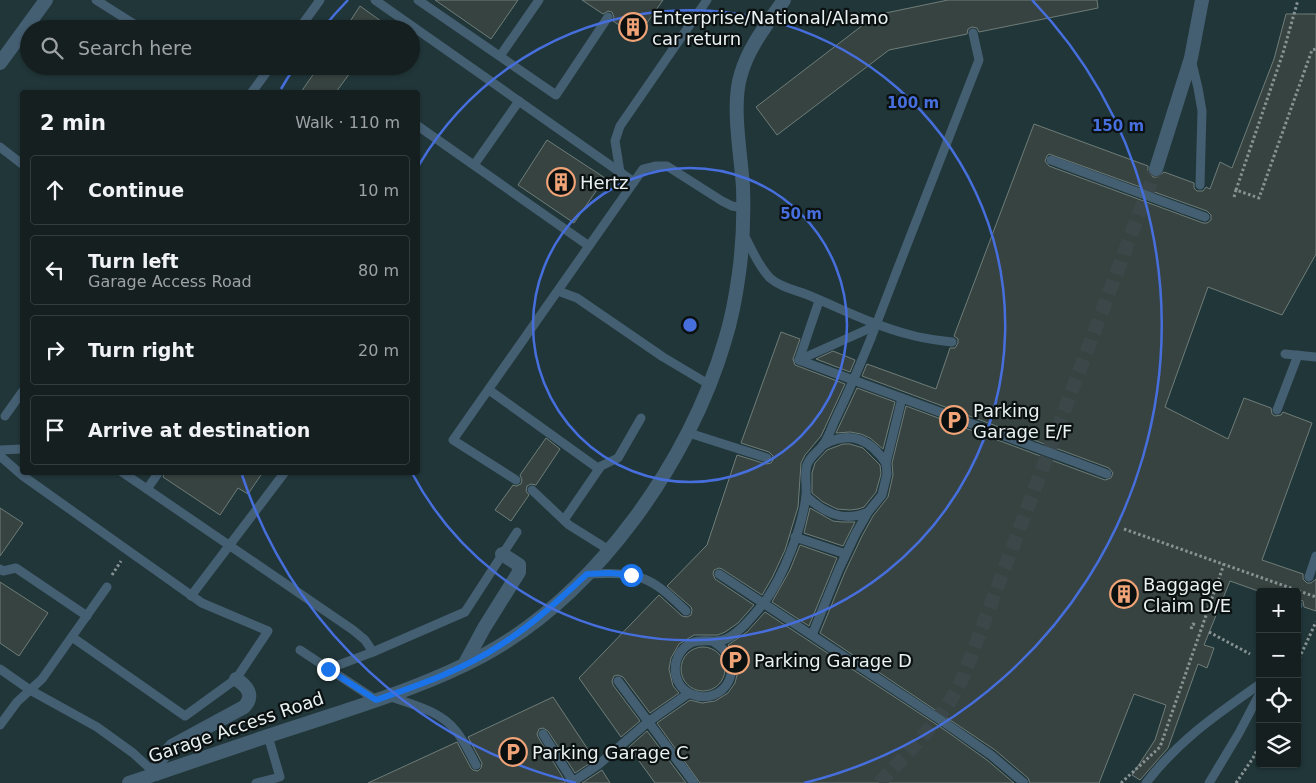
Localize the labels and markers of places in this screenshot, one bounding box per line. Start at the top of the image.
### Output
place label: Enterprise/National/Alamo car return [652,7,889,49]
building icon: Enterprise/National/Alamo car return [618,12,648,42]
building icon: Hertz [546,167,576,197]
place label: Hertz [580,172,629,193]
centre of rings [681,316,699,334]
place label: Parking Garage E/F [973,400,1072,442]
parking icon: Parking Garage E/F [939,405,969,435]
place label: Baggage Claim D/E [1143,574,1231,616]
building icon: Baggage Claim D/E [1109,579,1139,609]
parking icon: Parking Garage D [720,645,750,675]
place label: Parking Garage D [754,650,912,671]
parking icon: Parking Garage C [498,737,528,767]
place label: Parking Garage C [532,742,689,763]

